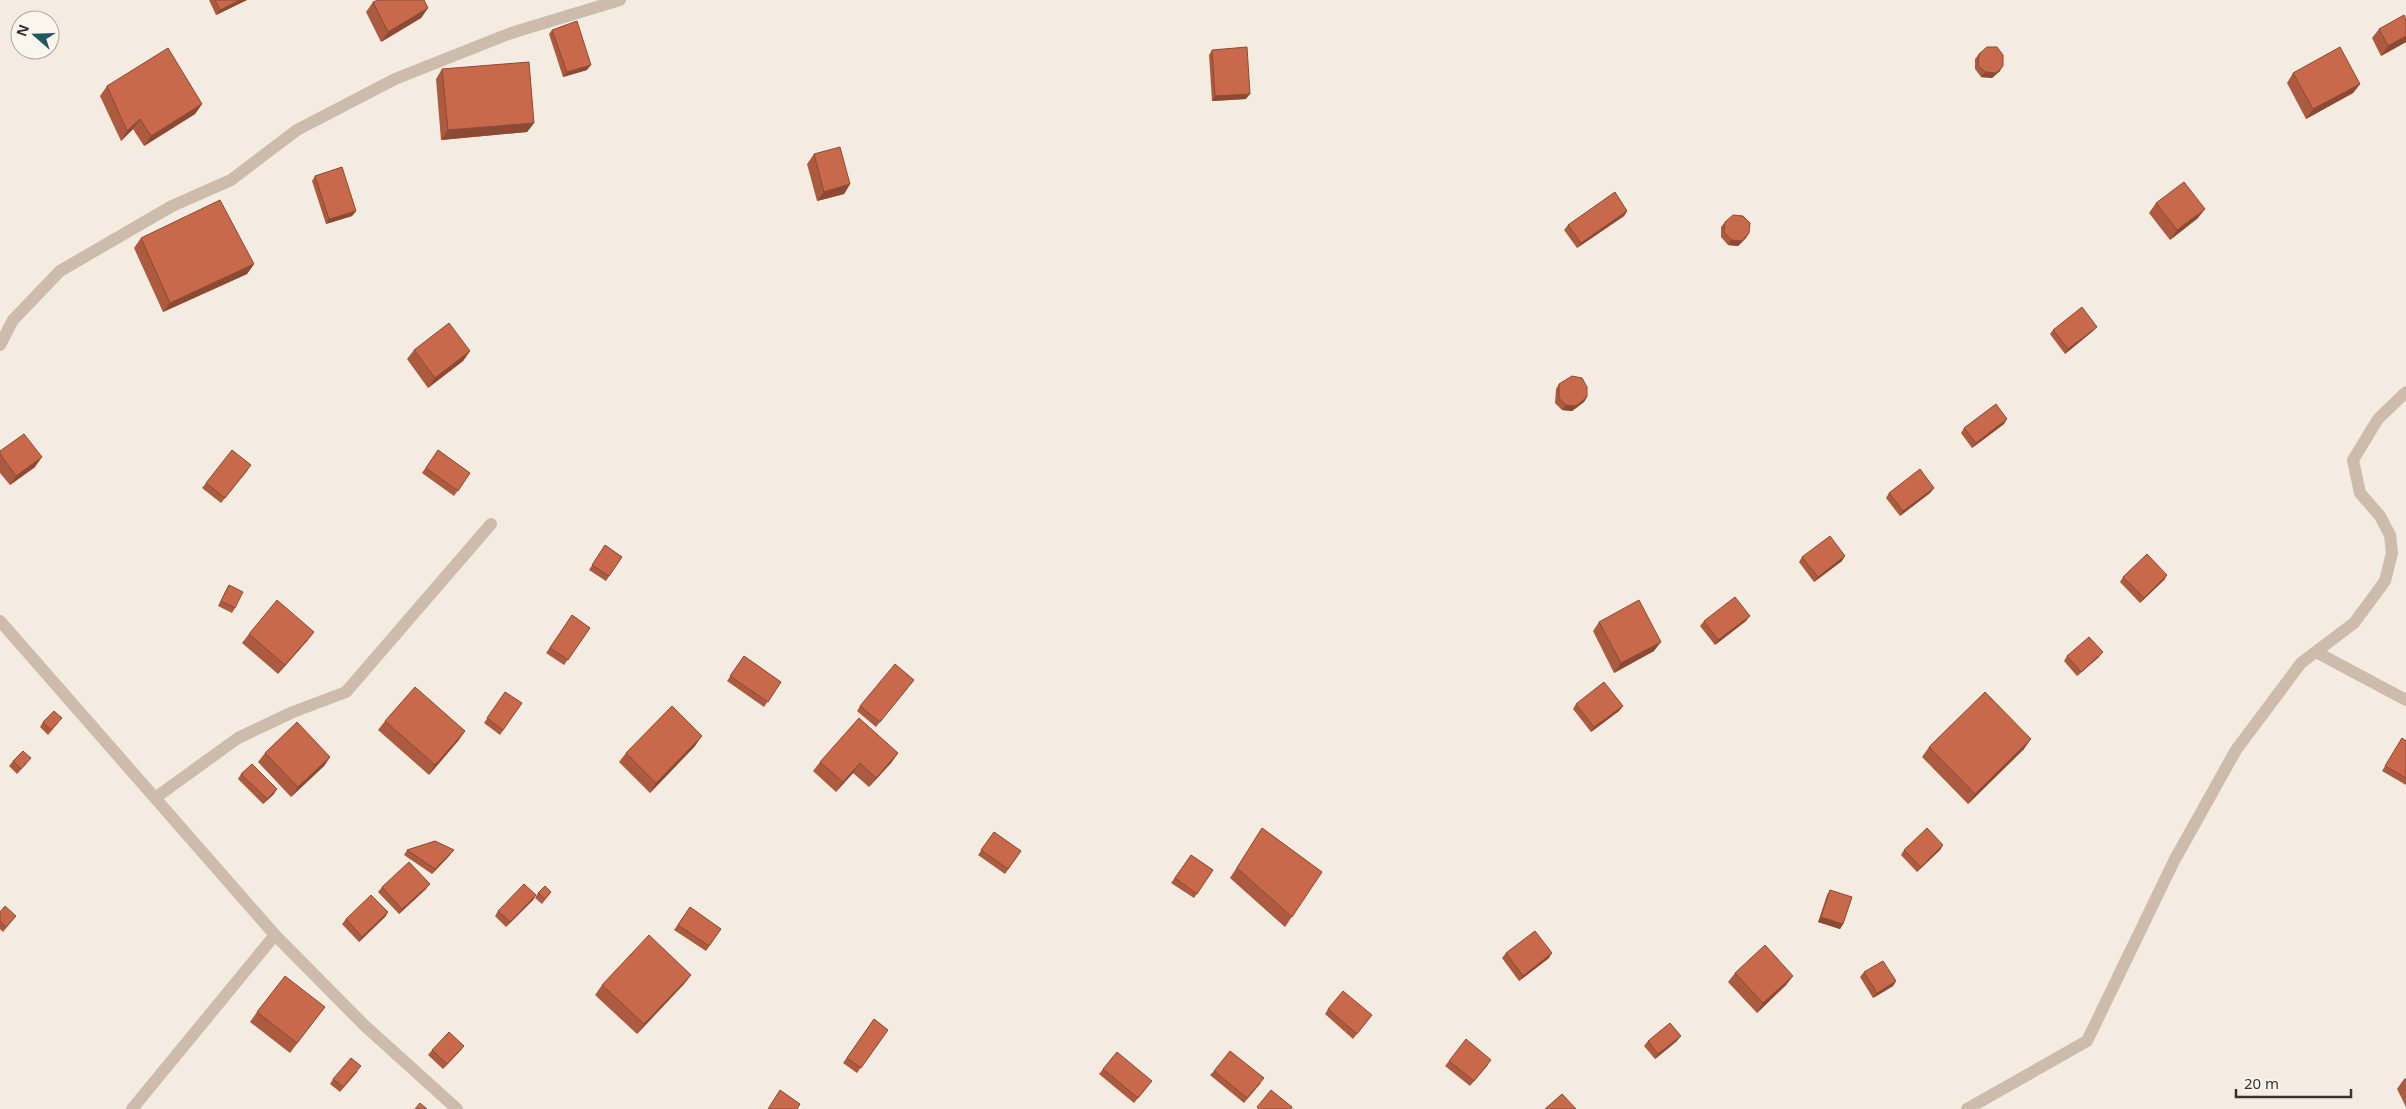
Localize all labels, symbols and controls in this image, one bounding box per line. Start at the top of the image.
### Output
north arrow [10,10,60,60]
text: N [11,22,33,39]
scale bar [2236,1066,2351,1098]
text: 20 m [2244,1073,2279,1093]

